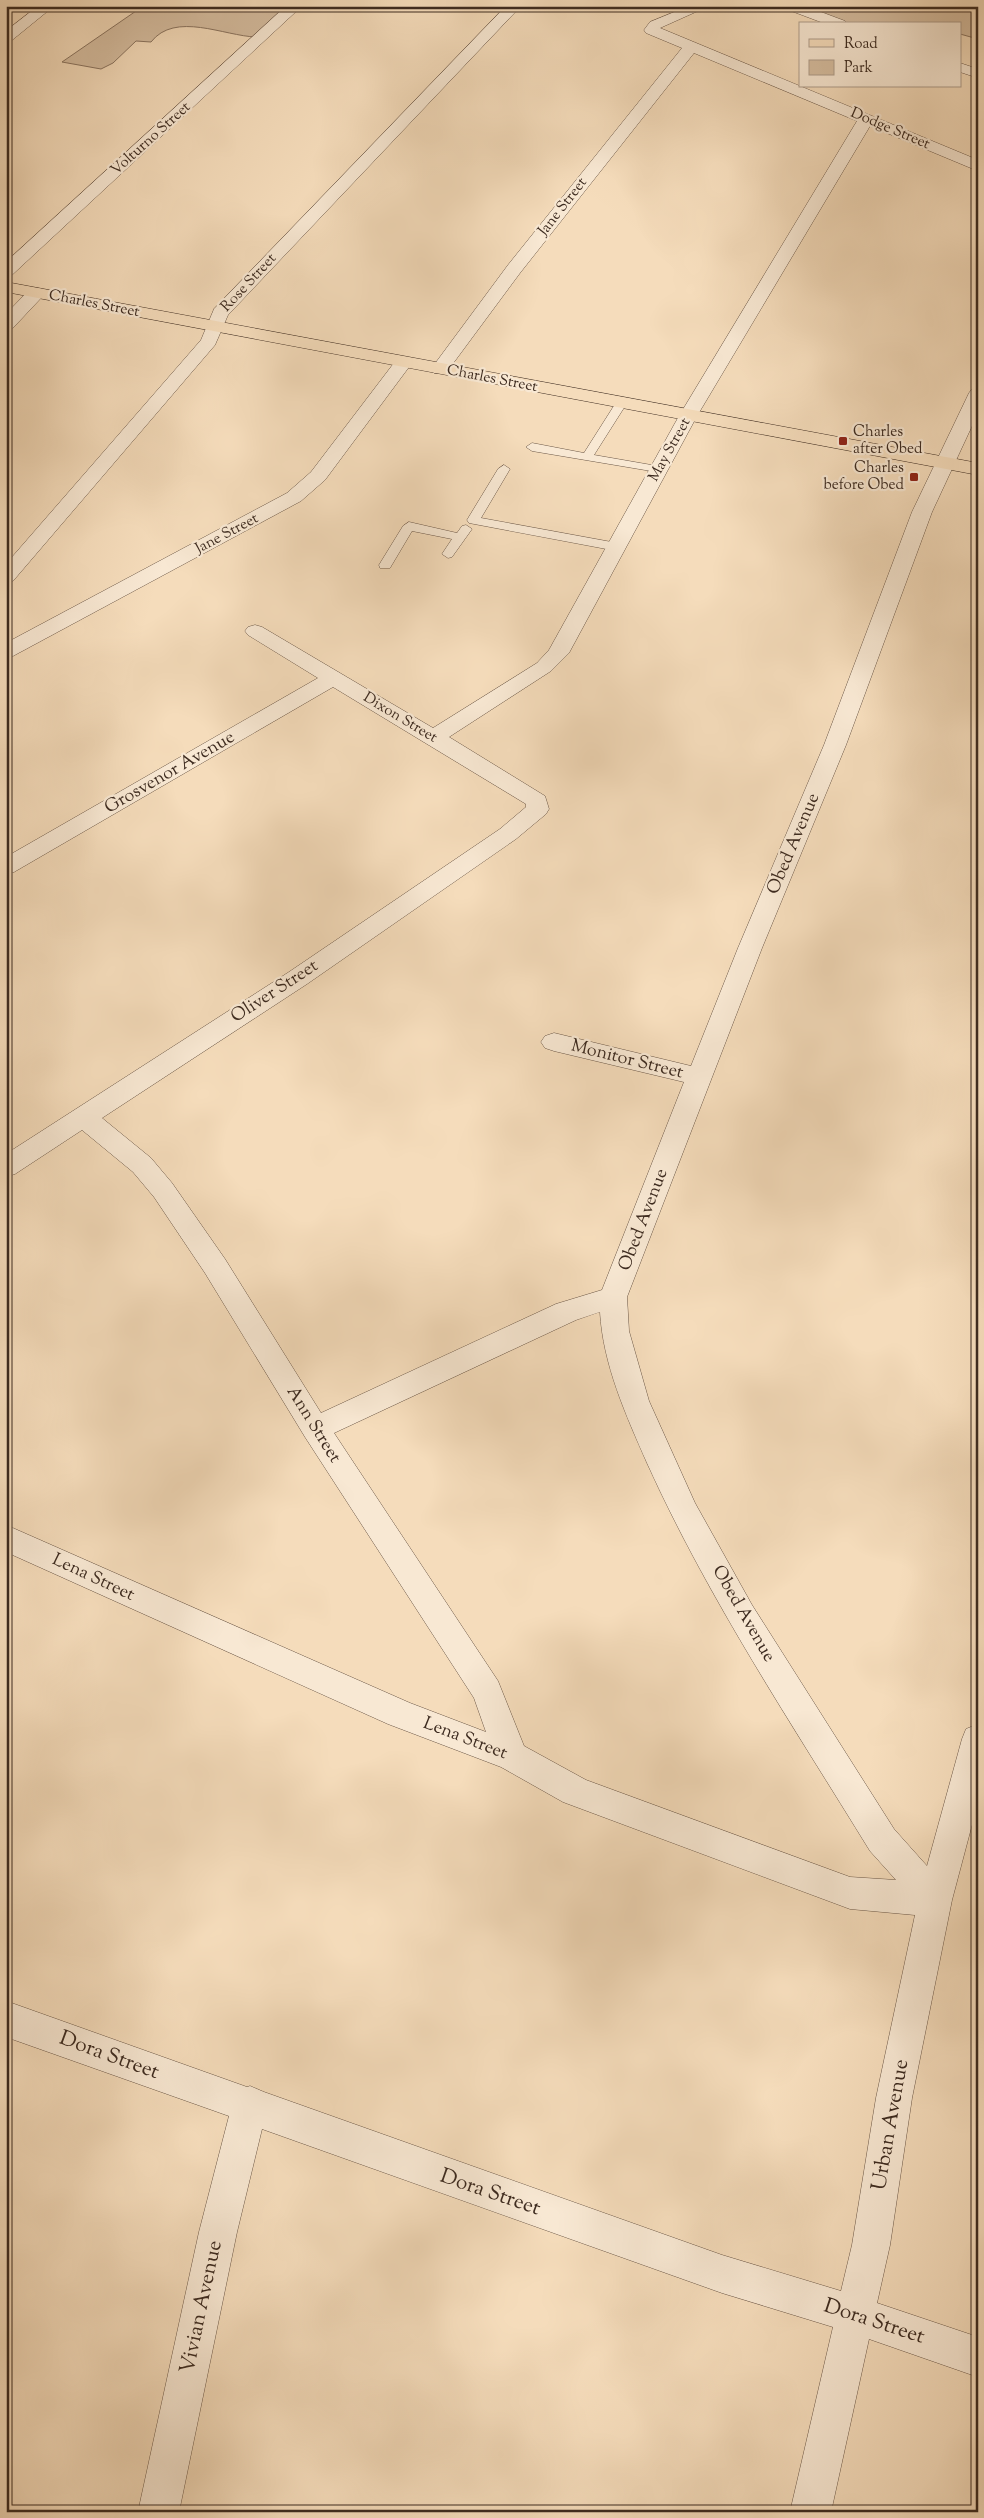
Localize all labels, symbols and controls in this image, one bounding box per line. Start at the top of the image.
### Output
legend [799,22,962,88]
text: Road [844,34,878,55]
text: Park [844,58,873,79]
street label: Volturno Street [106,97,196,181]
street label: Dodge Street [847,103,933,155]
street label: Jane Street [533,173,592,241]
street label: Rose Street [216,249,282,317]
street label: Charles Street [47,285,141,323]
street label: Charles Street [445,360,539,398]
street label: May Street [644,414,696,486]
place label: Charles after Obed [853,422,923,460]
marker: Charles after Obed [837,435,849,447]
place label: Charles before Obed [823,458,905,496]
marker: Charles before Obed [908,471,920,483]
street label: Jane Street [191,509,262,560]
street label: Dixon Street [359,688,441,748]
street label: Grosvenor Avenue [100,725,240,821]
street label: Obed Avenue [761,789,827,899]
street label: Oliver Street [226,954,324,1030]
street label: Monitor Street [568,1033,686,1087]
street label: Obed Avenue [613,1165,675,1275]
street label: Ann Street [279,1382,347,1468]
street label: Lena Street [47,1548,139,1608]
street label: Obed Avenue [705,1561,781,1667]
street label: Lena Street [419,1711,511,1767]
street label: Dora Street [55,2024,163,2088]
street label: Urban Avenue [865,2057,917,2193]
street label: Dora Street [436,2162,544,2224]
street label: Vivian Avenue [173,2238,231,2376]
street label: Dora Street [820,2292,928,2352]

